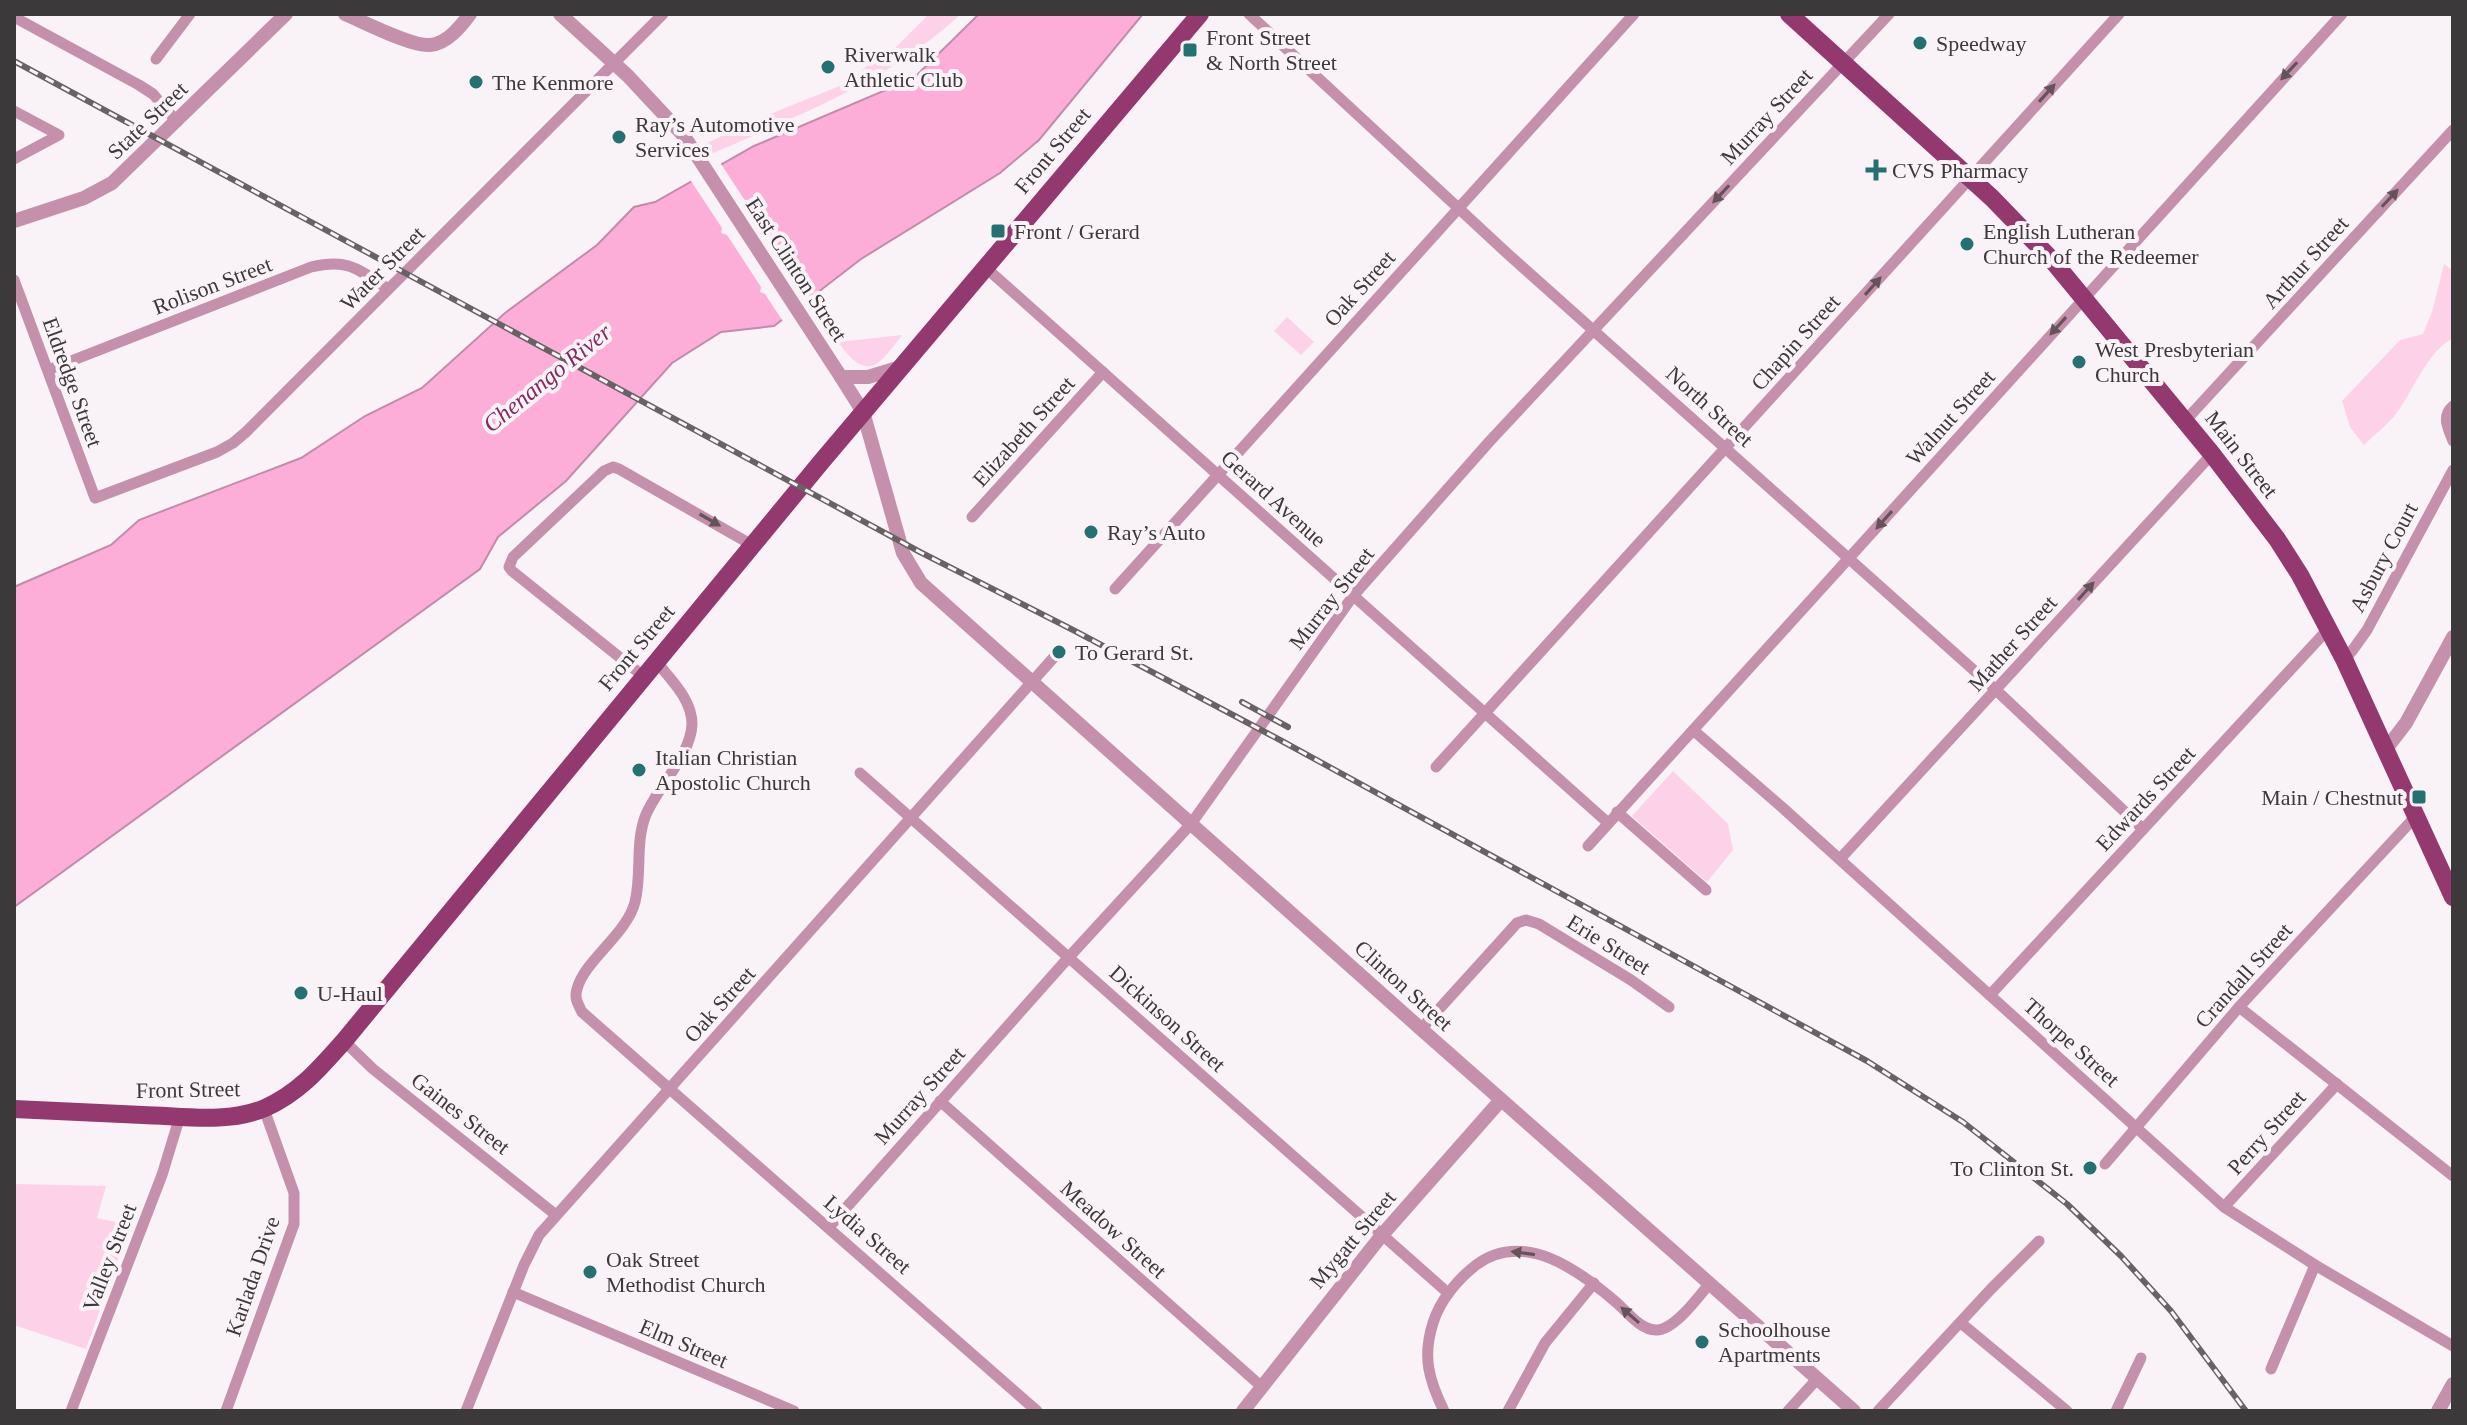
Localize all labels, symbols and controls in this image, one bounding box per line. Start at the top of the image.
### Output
place label: Front Street & North Street [1206,25,1337,75]
place label: Speedway [1936,31,2026,56]
marker: Speedway [1911,34,1929,52]
marker: Front Street & North Street [1181,41,1199,59]
place label: Riverwalk Athletic Club [844,42,963,92]
marker: Riverwalk Athletic Club [819,58,837,76]
one-way arrow [2280,62,2298,81]
street label: Murray Street [1715,63,1817,170]
place label: The Kenmore [492,70,614,95]
marker: The Kenmore [467,73,485,91]
street label: State Street [102,76,192,164]
one-way arrow [2038,84,2056,103]
street label: Front Street [1009,102,1096,198]
place label: Ray’s Automotive Services [635,112,795,162]
marker: Ray’s Automotive Services [610,128,628,146]
place label: CVS Pharmacy [1892,158,2028,183]
marker: CVS Pharmacy [1867,161,1885,179]
one-way arrow [1713,185,1731,204]
one-way arrow [2380,189,2398,208]
street label: East Clinton Street [741,193,852,346]
street label: Arthur Street [2257,211,2353,314]
place label: Front / Gerard [1014,219,1140,244]
place label: English Lutheran Church of the Redeemer [1983,219,2199,269]
street label: Water Street [335,221,430,316]
marker: Front / Gerard [989,222,1007,240]
marker: English Lutheran Church of the Redeemer [1958,235,1976,253]
street label: Oak Street [1319,245,1400,331]
street label: Rolison Street [149,251,275,320]
one-way arrow [1863,276,1881,295]
street label: Chapin Street [1746,289,1845,395]
street label: Eldredge Street [37,314,108,450]
one-way arrow [2049,317,2067,336]
water label: Chenango River [478,318,617,437]
place label: West Presbyterian Church [2095,337,2254,387]
marker: West Presbyterian Church [2070,353,2088,371]
street label: North Street [1661,361,1758,452]
street label: Walnut Street [1901,364,2000,470]
street label: Elizabeth Street [967,371,1079,492]
street label: Main Street [2200,406,2283,503]
street label: Gerard Avenue [1216,445,1331,552]
street label: Asbury Court [2344,498,2423,616]
one-way arrow [1876,510,1894,529]
one-way arrow [699,513,721,527]
place label: Ray’s Auto [1107,520,1205,545]
marker: Ray’s Auto [1082,523,1100,541]
street label: Murray Street [1284,542,1379,654]
one-way arrow [2077,582,2095,601]
street label: Mather Street [1963,590,2062,696]
street label: Front Street [593,599,680,695]
place label: To Gerard St. [1075,640,1194,665]
marker: To Gerard St. [1050,643,1068,661]
street label: Edwards Street [2091,741,2200,856]
place label: Italian Christian Apostolic Church [655,745,811,795]
marker: Italian Christian Apostolic Church [630,761,648,779]
place label: Main / Chestnut [2261,785,2403,810]
marker: Main / Chestnut [2410,788,2428,806]
street label: Erie Street [1562,909,1655,980]
street label: Crandall Street [2190,918,2297,1033]
street label: Clinton Street [1350,935,1458,1036]
street label: Dickinson Street [1105,960,1231,1077]
street label: Oak Street [679,961,760,1047]
place label: U-Haul [317,981,383,1006]
marker: U-Haul [292,984,310,1002]
street label: Thorpe Street [2019,993,2125,1092]
street label: Murray Street [869,1041,970,1149]
street label: Gaines Street [407,1067,515,1160]
street label: Front Street [136,1076,240,1103]
street label: Perry Street [2222,1085,2311,1180]
place label: To Clinton St. [1950,1156,2074,1181]
marker: To Clinton St. [2081,1159,2099,1177]
street label: Meadow Street [1056,1175,1172,1283]
street label: Mygatt Street [1304,1185,1401,1293]
street label: Lydia Street [819,1190,916,1279]
street label: Valley Street [78,1200,141,1314]
street label: Karlada Drive [220,1213,285,1339]
one-way arrow [1511,1246,1536,1259]
place label: Oak Street Methodist Church [606,1247,766,1297]
marker: Oak Street Methodist Church [581,1263,599,1281]
one-way arrow [1621,1307,1641,1324]
street label: Elm Street [636,1314,732,1373]
place label: Schoolhouse Apartments [1718,1317,1830,1367]
marker: Schoolhouse Apartments [1693,1333,1711,1351]

